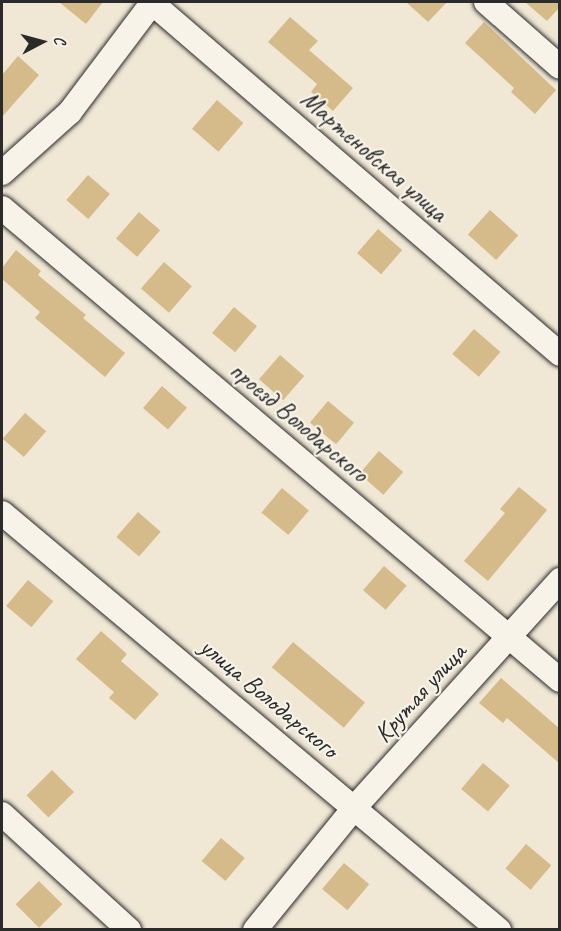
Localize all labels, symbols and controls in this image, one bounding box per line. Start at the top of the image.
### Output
north arrow [12,12,72,72]
text: С [50,35,70,45]
street label: Мартеновская улица [293,83,455,229]
street label: проезд Володарского [222,354,376,490]
street label: улица Володарского [194,632,344,764]
street label: Крутая улица [367,637,473,749]

